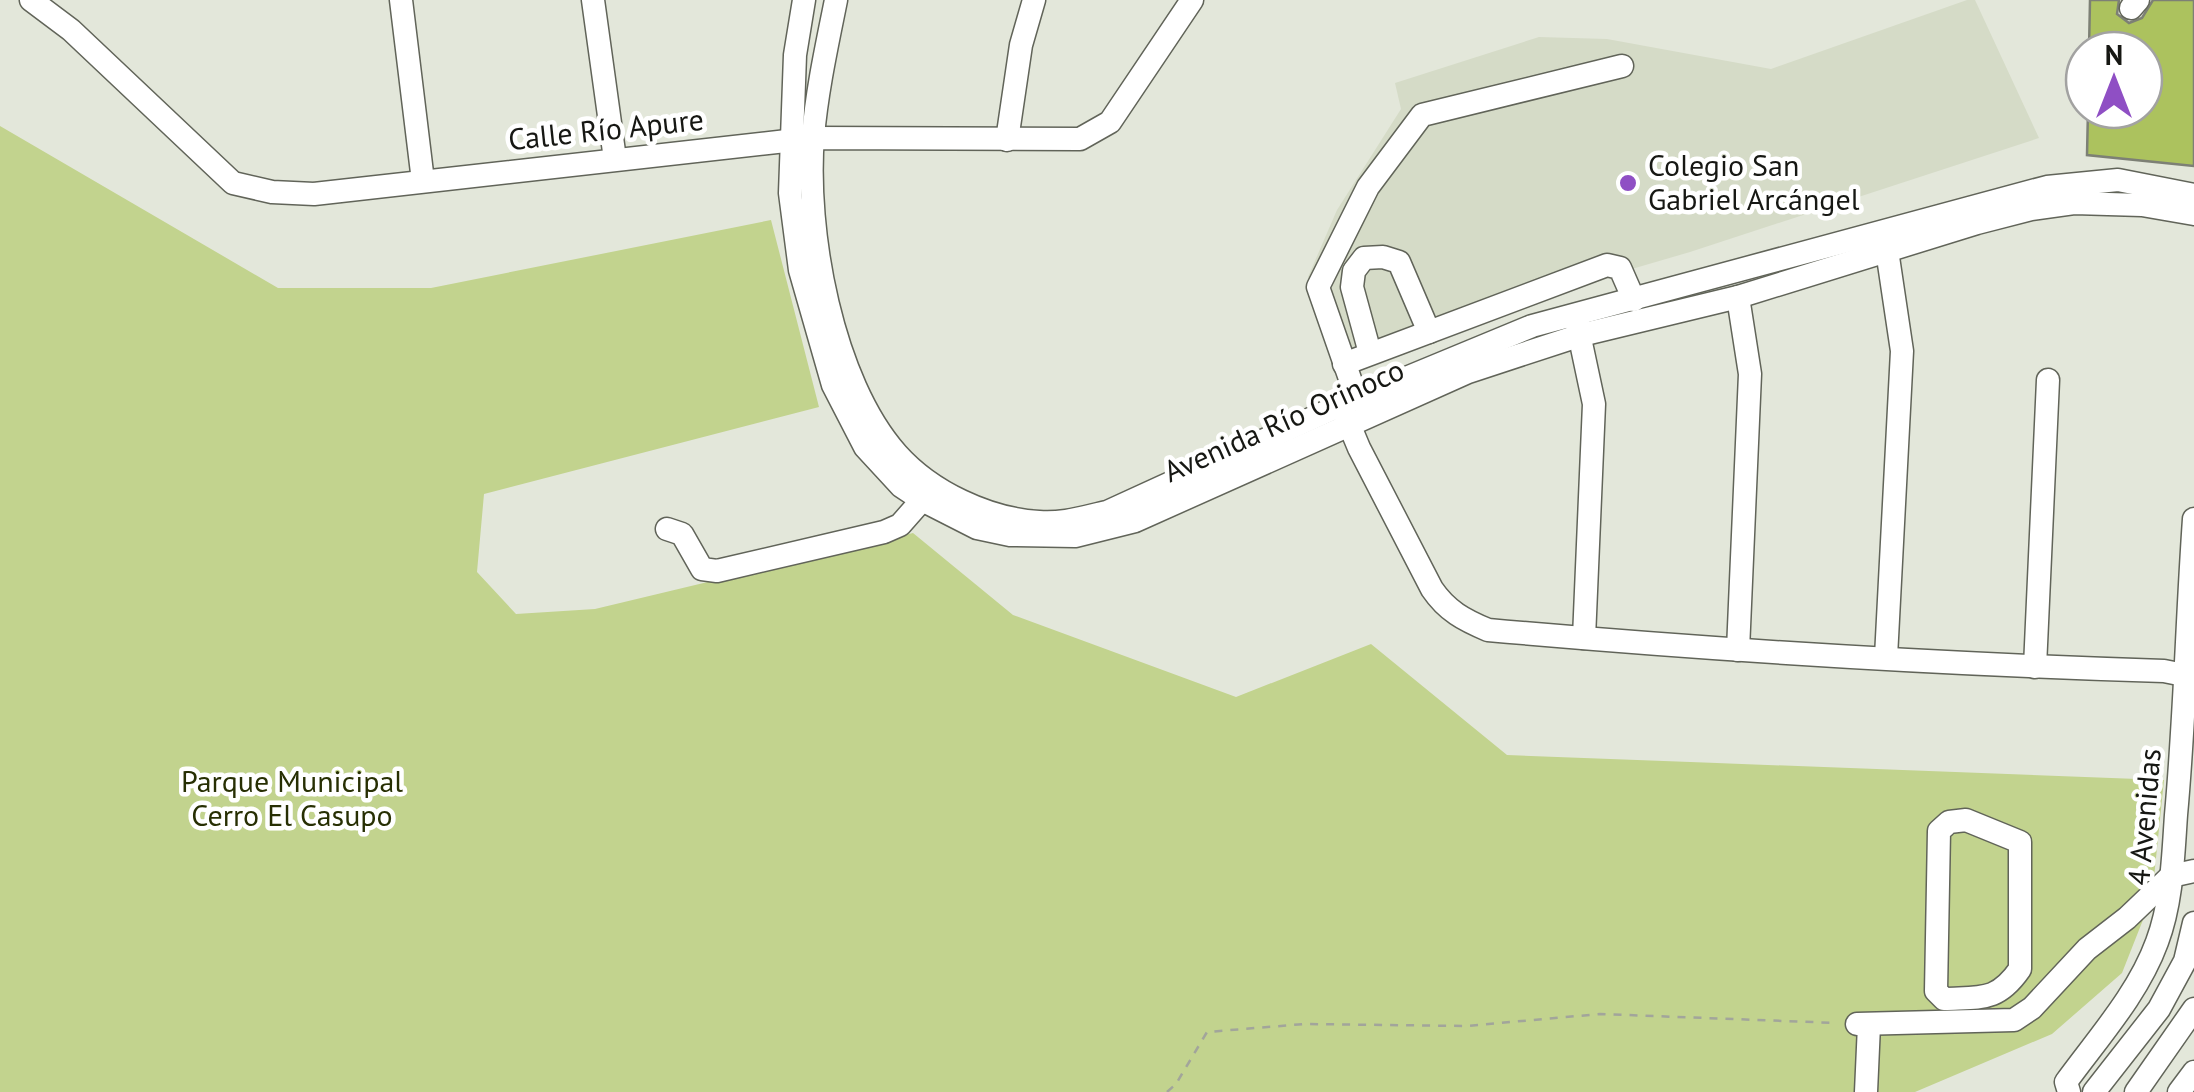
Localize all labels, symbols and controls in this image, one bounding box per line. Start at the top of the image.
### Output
north arrow [2064,30,2164,130]
text: N [2105,36,2123,73]
street label: Calle Río Apure [506,99,706,158]
place label: Colegio San Gabriel Arcángel [1648,145,1860,218]
marker: Colegio San Gabriel Arcángel [1617,172,1639,194]
street label: Avenida Río Orinoco [1157,349,1410,490]
street label: 4 Avenidas [2118,747,2169,887]
park label: Parque Municipal Cerro El Casupo [181,761,403,834]

